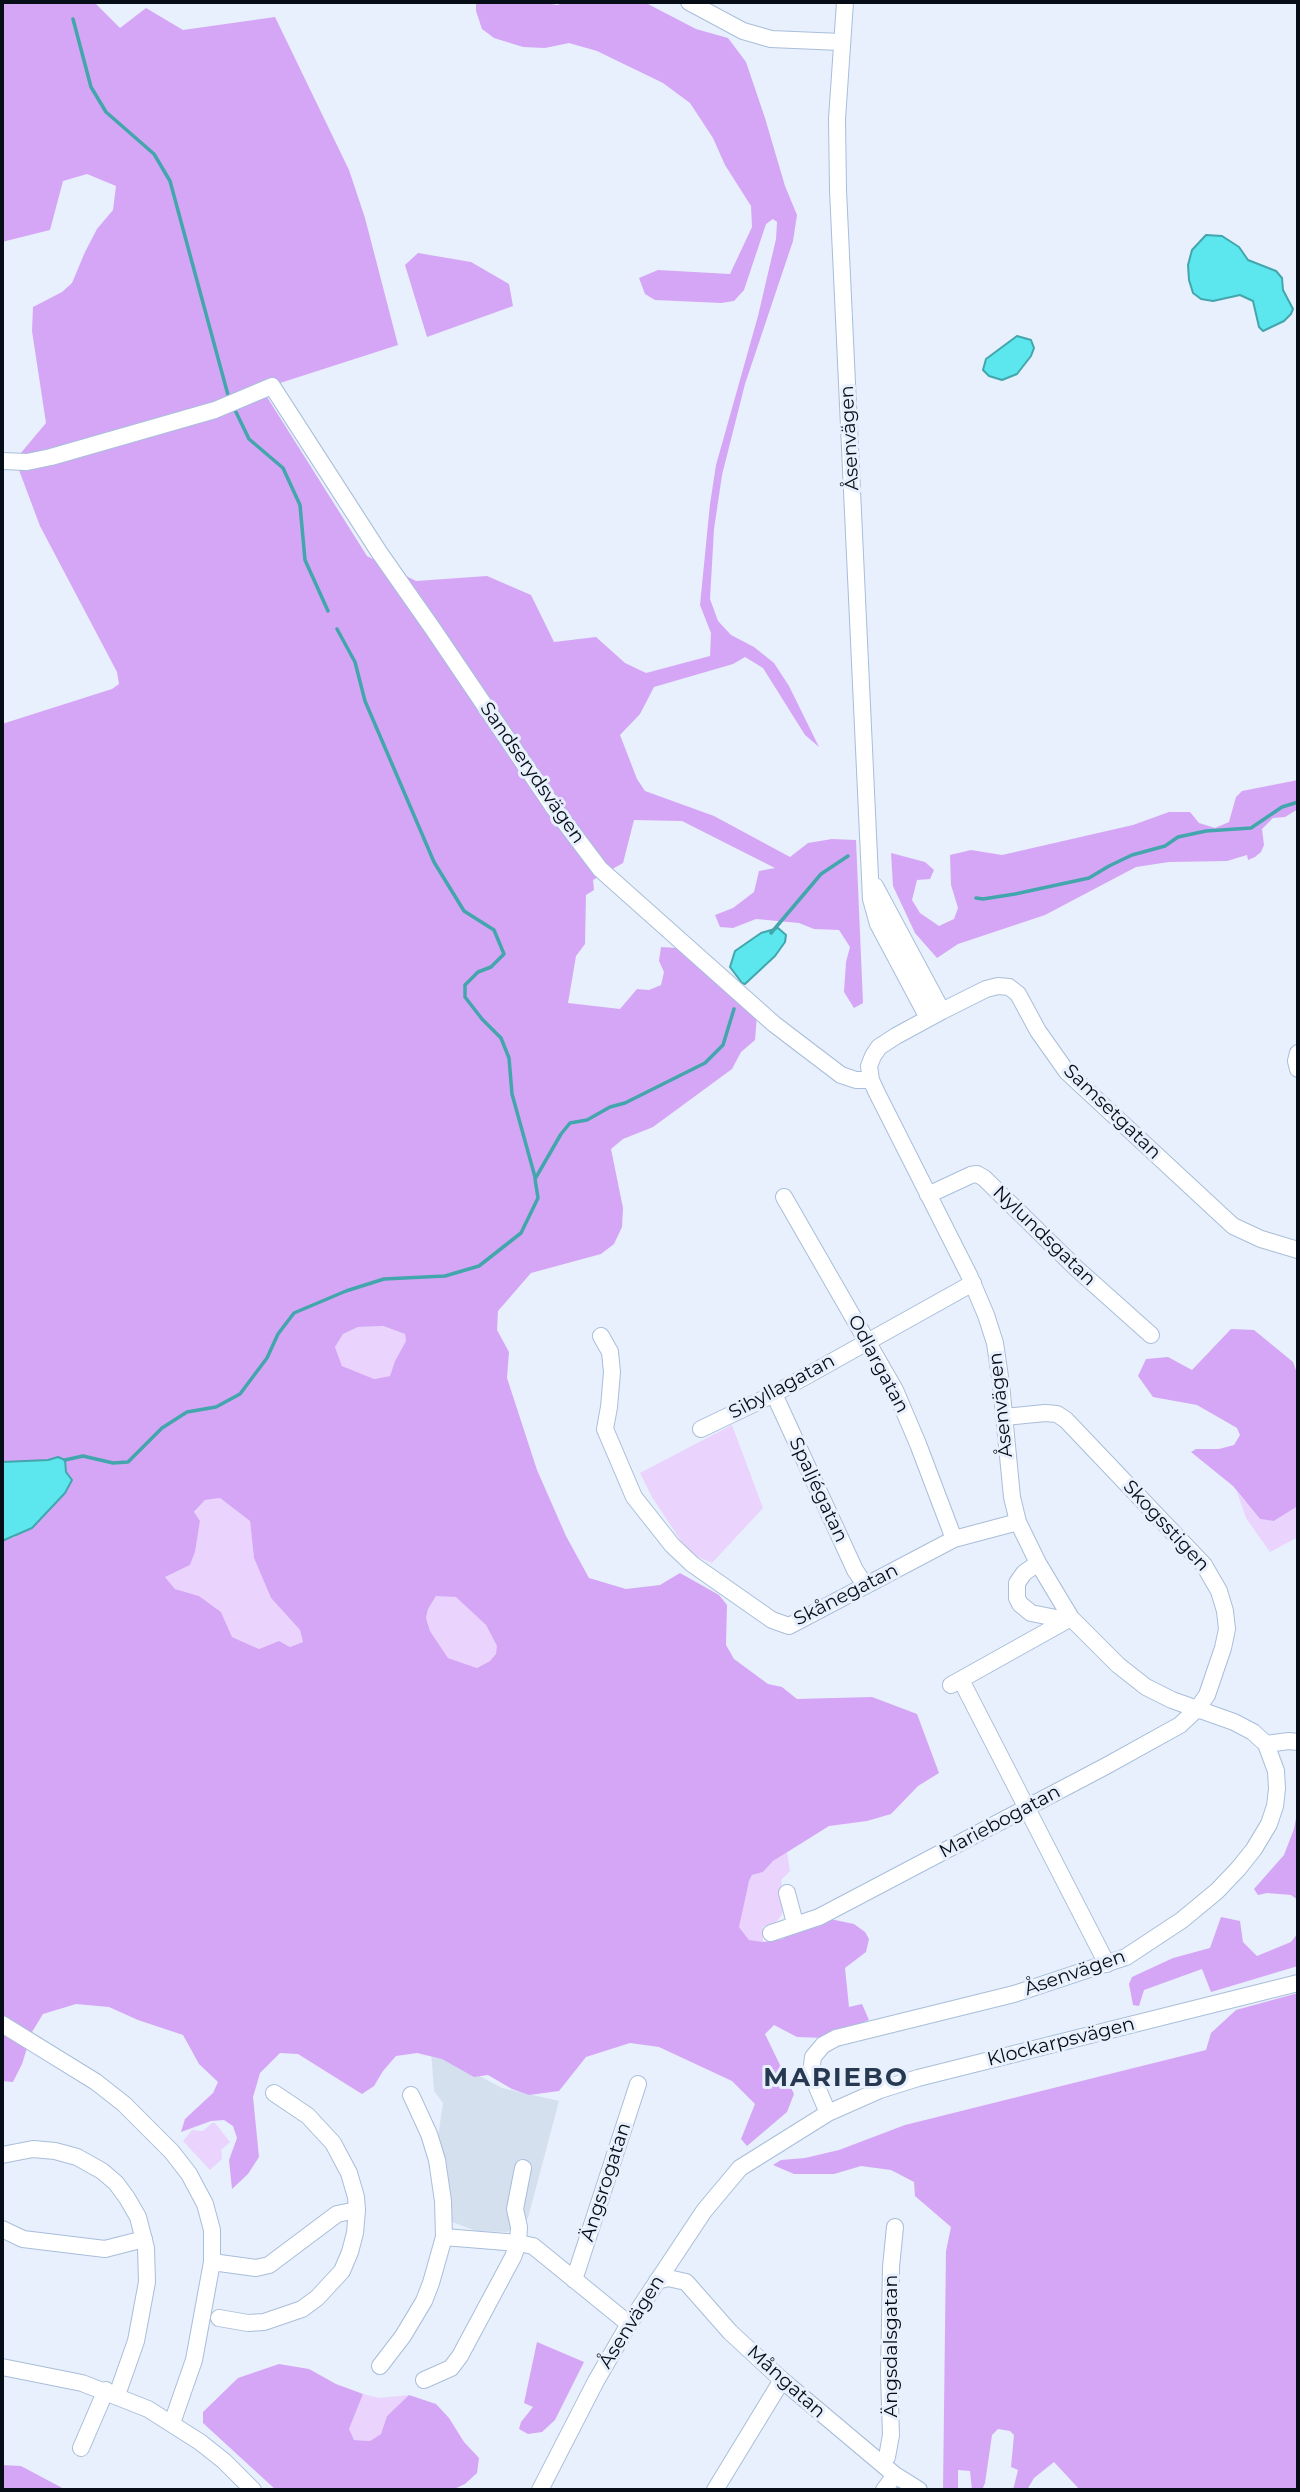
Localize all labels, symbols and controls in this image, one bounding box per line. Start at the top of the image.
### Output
street label: Åsenvägen [836,385,864,491]
street label: Sandserydsvägen [475,698,589,848]
street label: Samsetgatan [1058,1060,1166,1164]
street label: Nylundsgatan [988,1181,1100,1291]
street label: Odlargatan [843,1311,913,1417]
street label: Sibyllagatan [725,1350,839,1424]
street label: Åsenvägen [984,1351,1018,1459]
street label: Spaljégatan [784,1434,852,1546]
street label: Skogsstigen [1118,1476,1214,1576]
street label: Skånegatan [790,1559,902,1631]
street label: Mariebogatan [936,1781,1064,1863]
street label: Åsenvägen [1021,1945,1129,2001]
street label: Klockarpsvägen [985,2013,1137,2071]
district label: MARIEBO [764,2062,908,2094]
street label: Ängsrogatan [576,2120,636,2244]
street label: Åsenvägen [594,2271,670,2373]
street label: Ängsdalsgatan [880,2275,902,2417]
street label: Mångatan [742,2341,830,2423]

